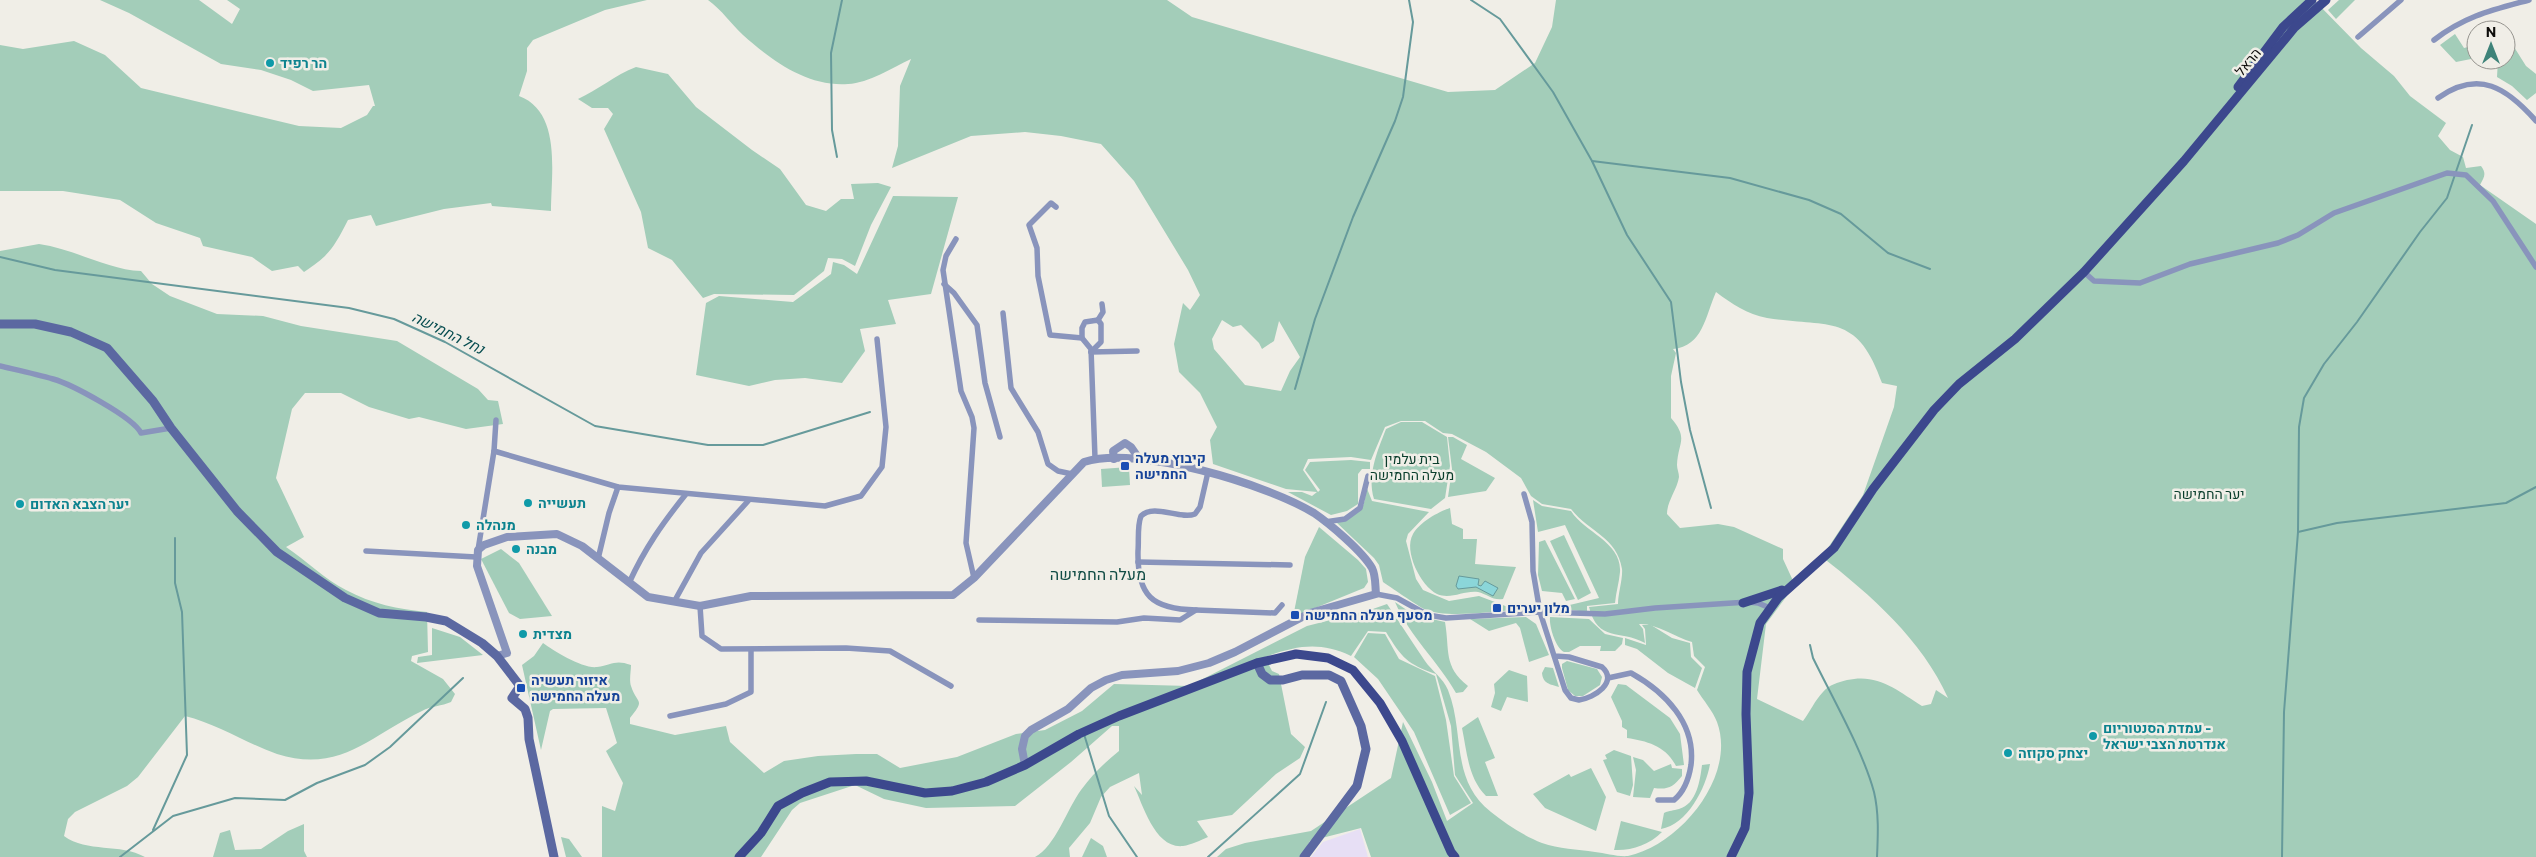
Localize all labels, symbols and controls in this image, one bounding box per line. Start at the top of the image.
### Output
north arrow [2466,20,2516,70]
text: N [2486,23,2496,40]
street label: הראל [2231,44,2264,79]
place label: הר רפיד [280,54,327,71]
marker: הר רפיד [264,57,276,69]
water label: נחל החמישה [410,307,489,358]
place label: קיבוץ מעלה החמישה [1135,449,1206,482]
park label: בית עלמין מעלה החמישה [1370,450,1454,483]
marker: קיבוץ מעלה החמישה [1119,460,1131,472]
park label: יער החמישה [2173,485,2245,502]
place label: תעשייה [538,494,586,511]
place label: יער הצבא האדום [30,495,129,512]
marker: תעשייה [522,497,534,509]
marker: יער הצבא האדום [14,498,26,510]
place label: מנהלה [476,516,516,533]
marker: מנהלה [460,519,472,531]
place label: מבנה [526,540,557,557]
marker: מבנה [510,543,522,555]
district label: מעלה החמישה [1050,564,1146,583]
place label: מלון יערים [1507,599,1570,616]
marker: מלון יערים [1491,602,1503,614]
place label: מסעף מעלה החמישה [1305,606,1433,623]
marker: מסעף מעלה החמישה [1289,609,1301,621]
place label: מצדית [533,625,572,642]
marker: מצדית [517,628,529,640]
place label: איזור תעשיה מעלה החמישה [531,671,620,704]
marker: איזור תעשיה מעלה החמישה [515,682,527,694]
place label: עמדת הסנטוריום - אנדרטת הצבי ישראל [2103,719,2226,752]
marker: עמדת הסנטוריום - אנדרטת הצבי ישראל [2087,730,2099,742]
place label: יצחק סקוזה [2018,744,2088,761]
marker: יצחק סקוזה [2002,747,2014,759]

